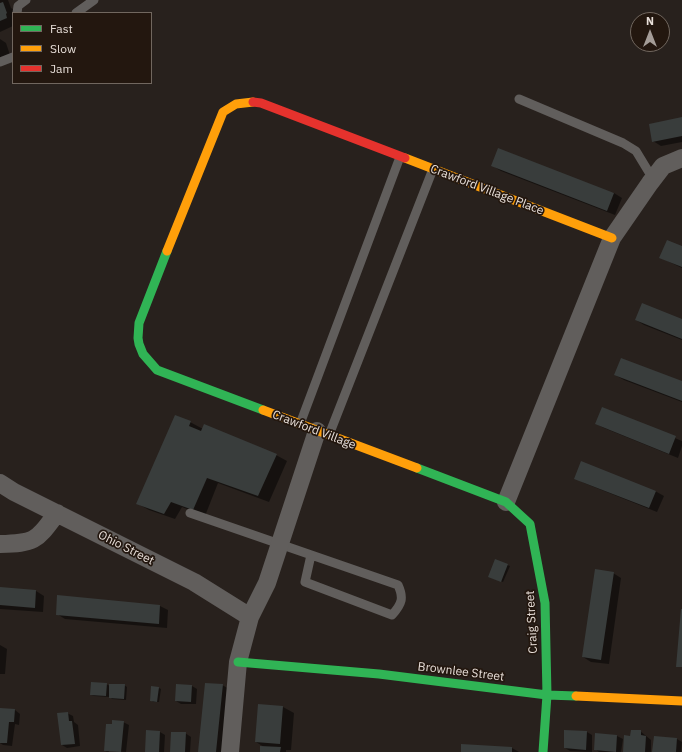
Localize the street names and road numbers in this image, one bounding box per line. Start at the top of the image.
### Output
street label: Crawford Village Place [428,162,546,218]
street label: Crawford Village [270,407,358,453]
street label: Ohio Street [96,528,156,568]
street label: Craig Street [523,590,541,654]
street label: Brownlee Street [417,660,505,684]

